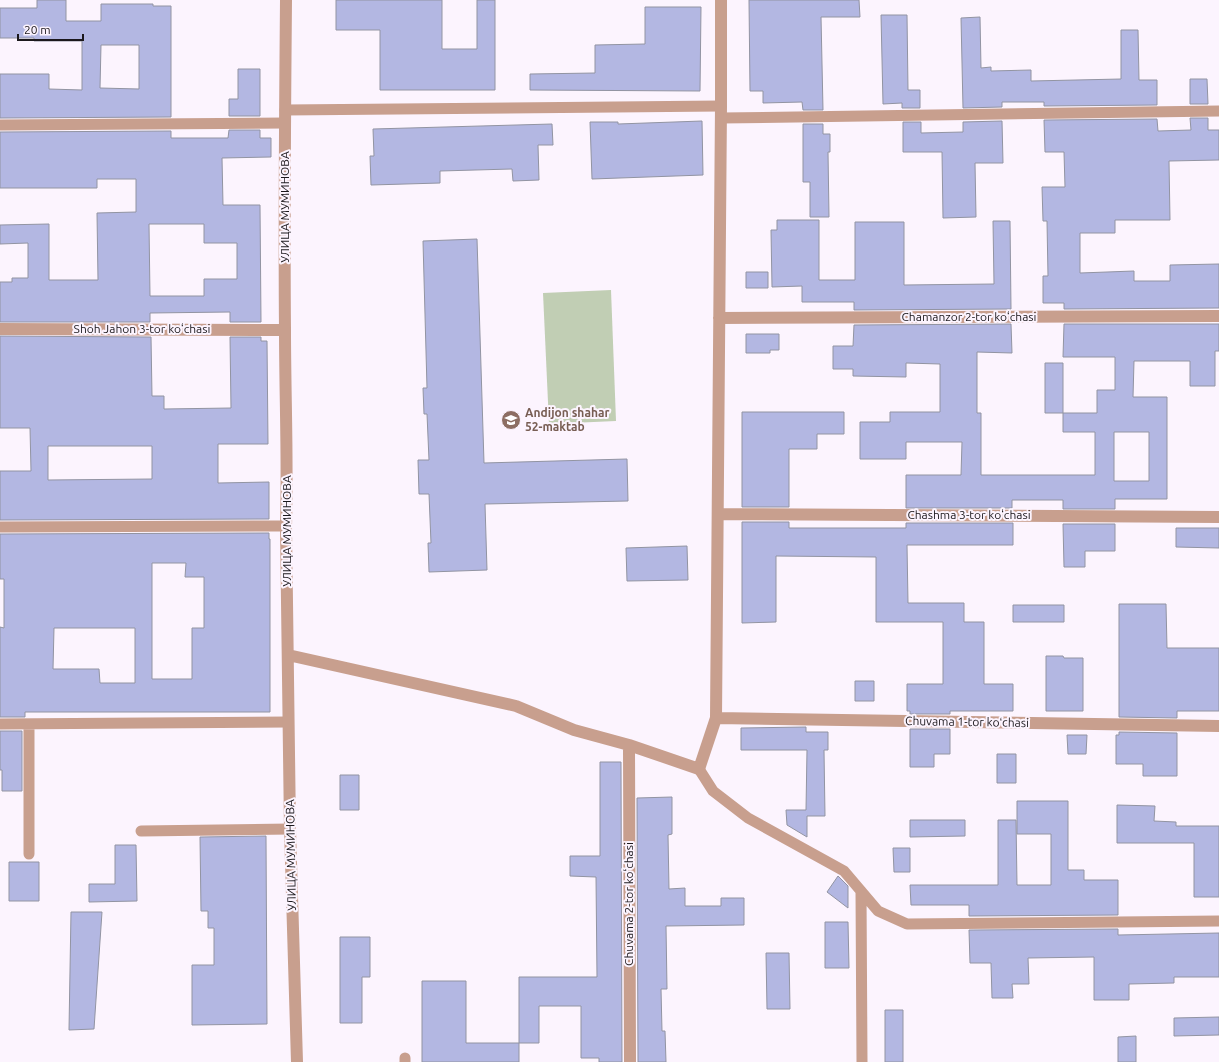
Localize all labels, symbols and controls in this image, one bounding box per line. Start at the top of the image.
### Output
scale bar [18,16,83,42]
text: 20 m [24,23,51,36]
street label: УЛИЦА МУМИНОВА [278,151,291,263]
street label: Chamanzor 2-tor koʻchasi [902,310,1037,323]
street label: Shoh Jahon 3-tor koʻchasi [74,322,210,335]
place label: Andijon shahar 52-maktab [525,406,609,433]
school or university icon: Andijon shahar 52-maktab [500,409,522,431]
street label: УЛИЦА МУМИНОВА [280,475,293,587]
street label: Chashma 3-tor koʻchasi [907,508,1031,521]
street label: Chuvama 1-tor koʻchasi [905,714,1029,729]
street label: УЛИЦА МУМИНОВА [283,799,298,911]
street label: Chuvama 2-tor koʻchasi [622,842,635,966]

